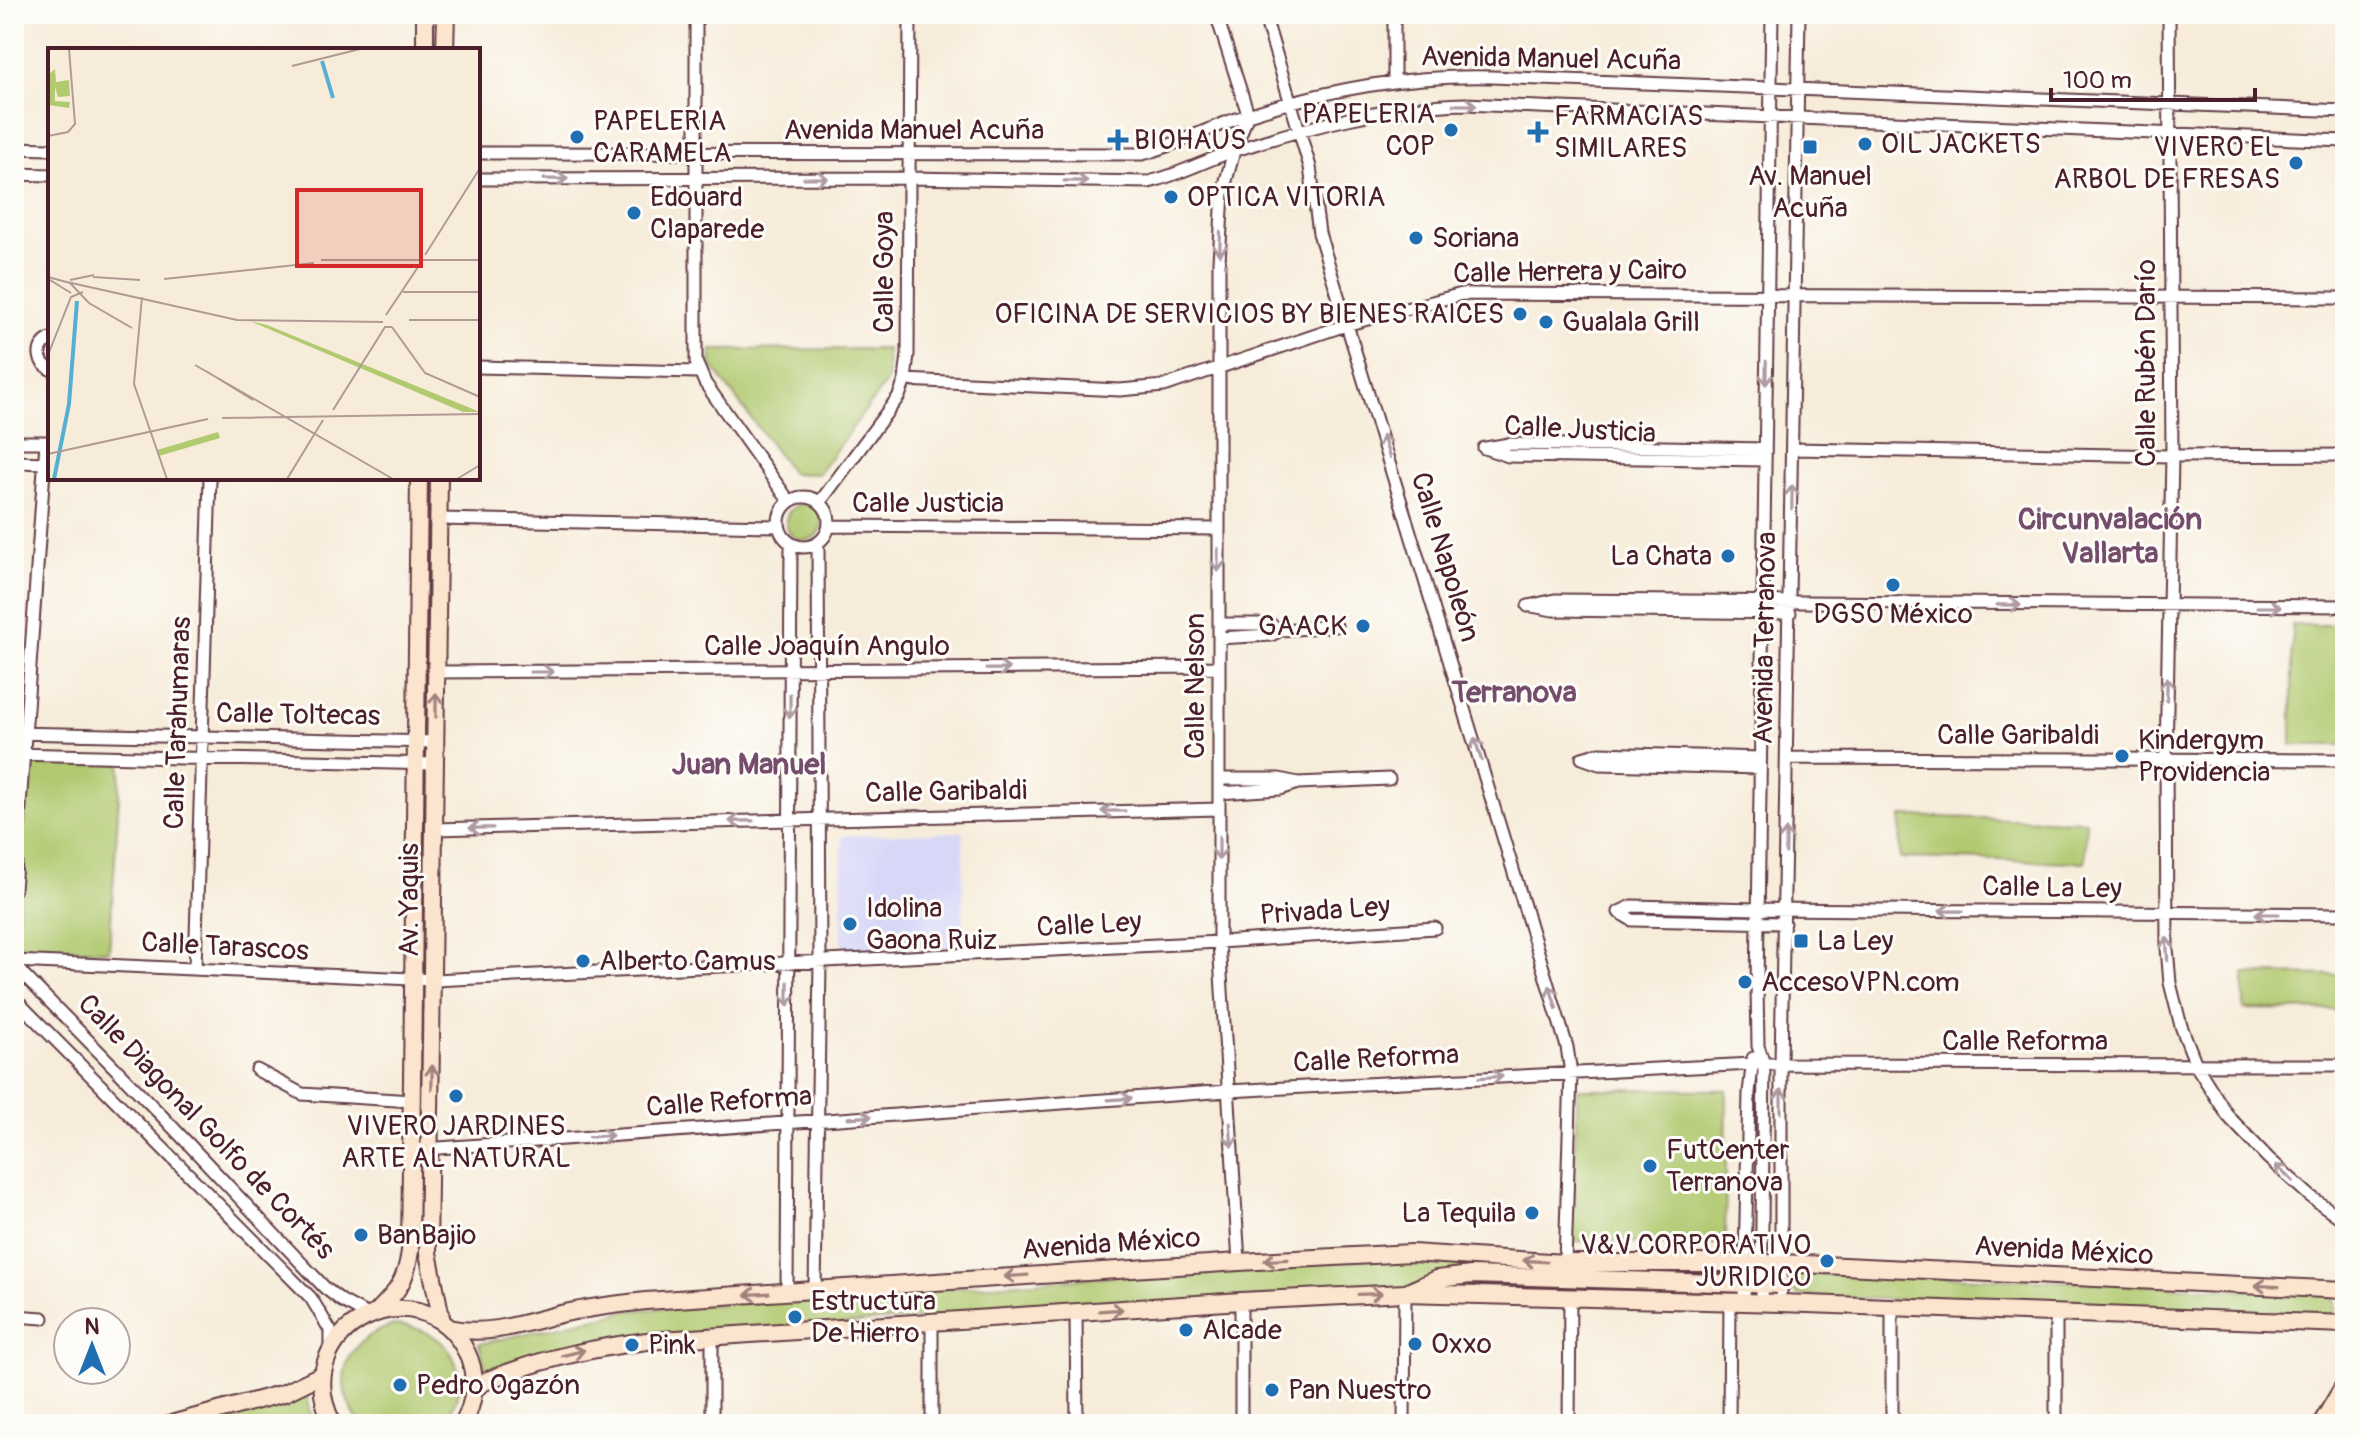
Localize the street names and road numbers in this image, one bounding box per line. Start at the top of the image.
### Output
street label: Avenida Manuel Acuña [1420,39,1682,79]
street label: Avenida Manuel Acuña [784,113,1044,148]
street label: Calle Goya [867,211,902,333]
street label: Calle Herrera y Cairo [1453,252,1687,292]
street label: Calle Rubén Darío [2129,259,2164,467]
street label: Calle Justicia [1503,409,1657,451]
street label: Calle Napoleón [1403,468,1487,646]
street label: Calle Justicia [852,486,1004,521]
street label: Avenida Terranova [1746,531,1784,745]
street label: Calle Nelson [1178,613,1213,759]
street label: Calle Tarahumaras [157,615,199,830]
street label: Calle Joaquín Angulo [704,629,950,664]
street label: Calle Toltecas [216,696,381,734]
street label: Calle Garibaldi [1937,718,2099,753]
street label: Calle Garibaldi [865,773,1027,811]
street label: Av. Yaquis [392,842,427,957]
street label: Calle La Ley [1982,869,2122,907]
street label: Privada Ley [1259,889,1391,933]
street label: Calle Ley [1036,905,1142,945]
street label: Calle Tarascos [140,925,310,969]
street label: Calle Diagonal Golfo de Cortés [70,987,342,1267]
street label: Calle Reforma [1942,1024,2108,1059]
street label: Calle Reforma [1292,1037,1460,1081]
street label: Calle Reforma [645,1079,813,1125]
street label: Avenida México [1020,1220,1202,1268]
street label: Avenida México [1974,1229,2154,1273]

